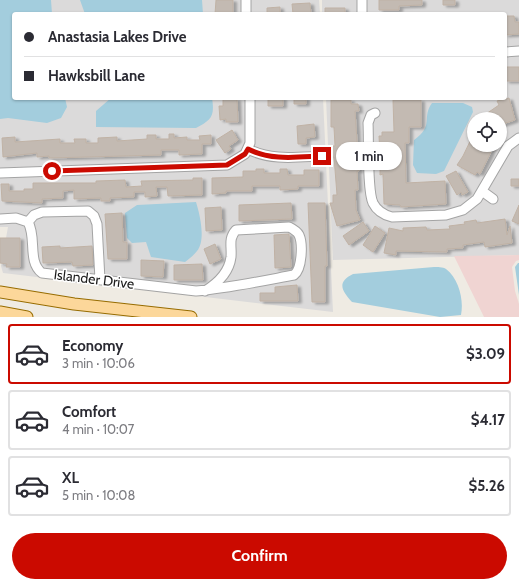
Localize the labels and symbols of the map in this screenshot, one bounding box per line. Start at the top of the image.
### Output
callout: 1 min [336,142,402,170]
route end [313,147,331,165]
route start [43,162,61,180]
street label: Islander Drive [53,265,135,293]

